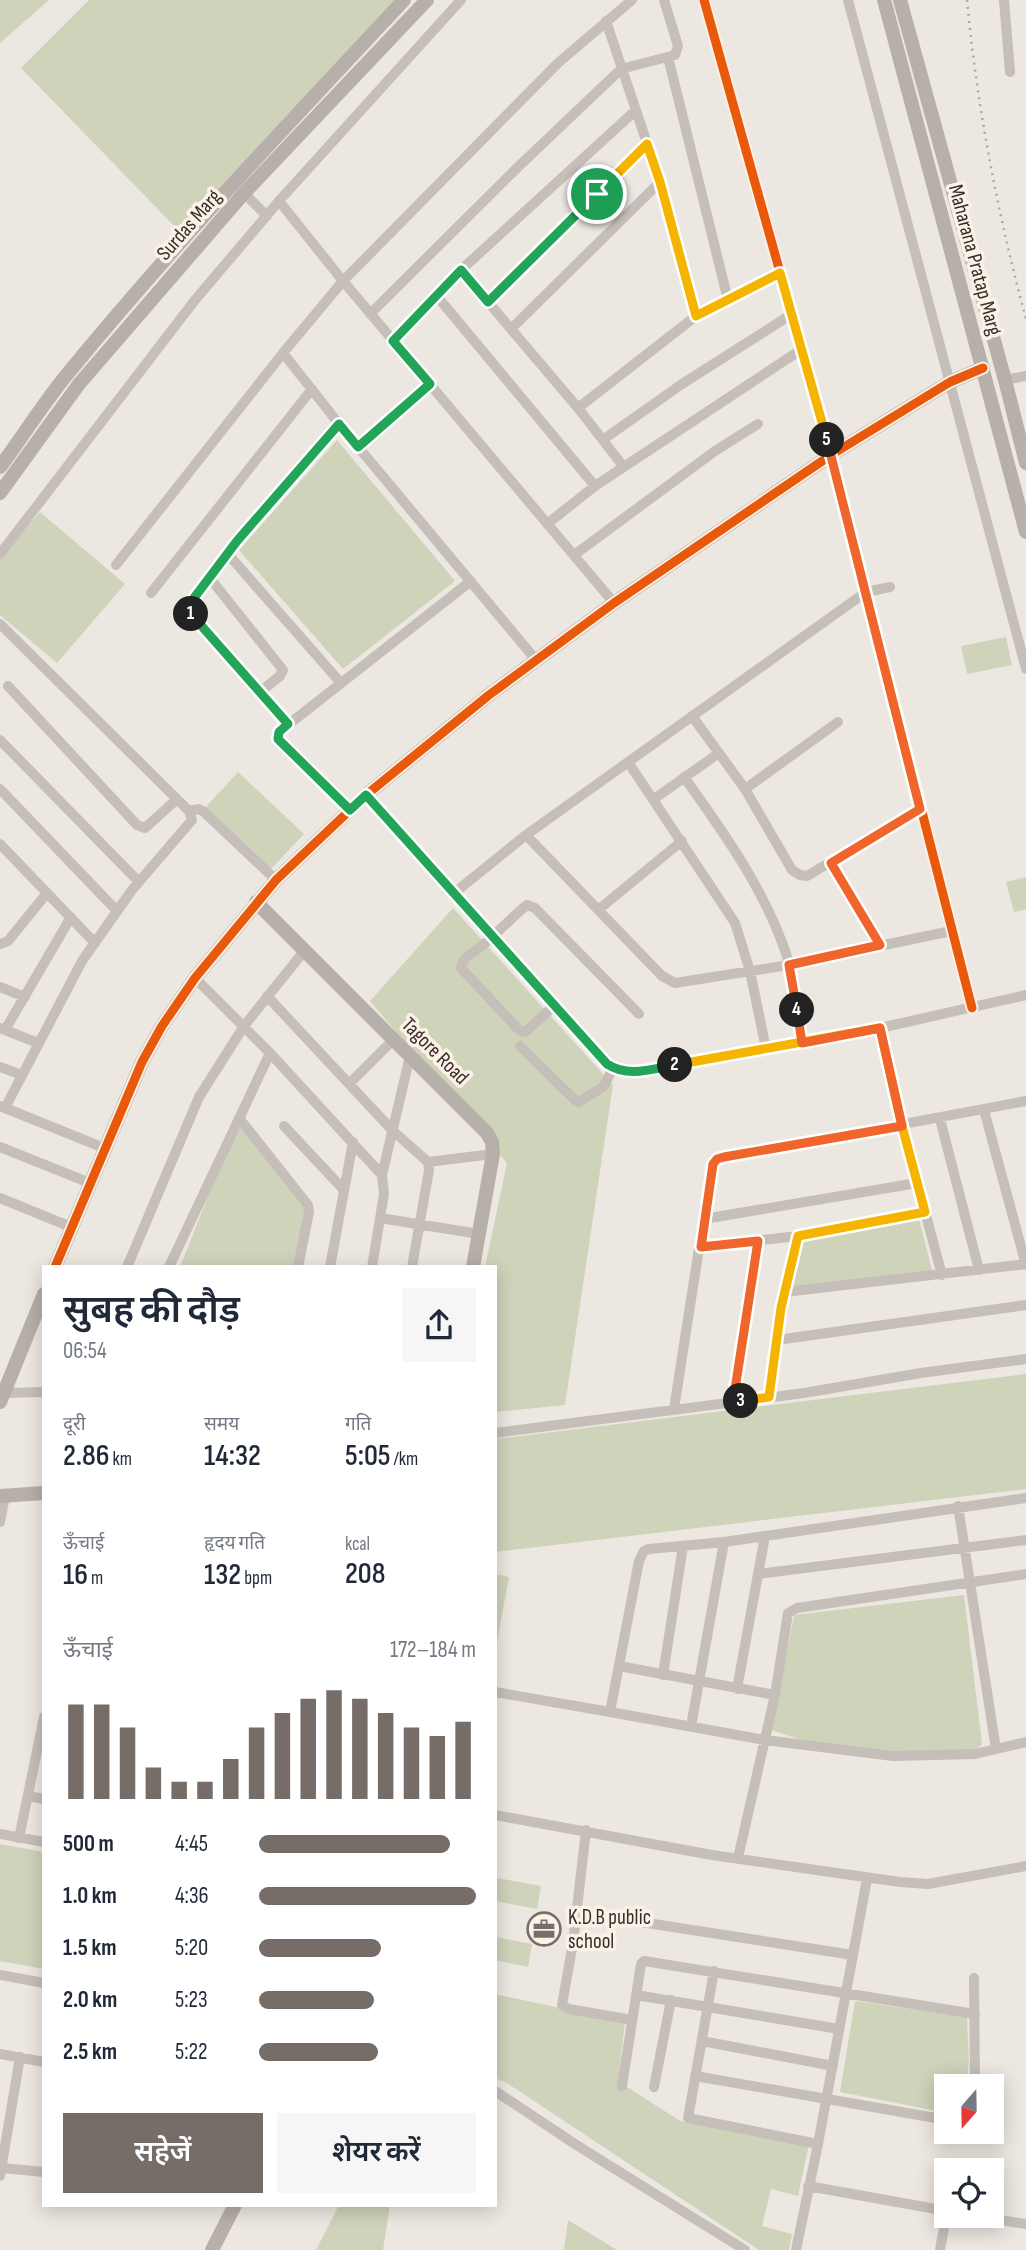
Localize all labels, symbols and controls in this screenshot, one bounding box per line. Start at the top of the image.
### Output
pin [567,164,627,224]
icon: arrive [578,175,616,213]
street label: Maharana Pratap Marg [943,182,1007,338]
street label: Surdas Marg [151,185,227,265]
pin: 5 [810,422,844,458]
text: 5 [822,428,831,451]
pin: 1 [174,596,208,632]
text: 1 [187,602,194,625]
pin: 4 [780,992,814,1028]
text: 4 [792,998,801,1021]
street label: Tagore Road [396,1012,474,1090]
pin: 2 [658,1048,692,1082]
text: 2 [670,1053,679,1076]
text: सुबह की दौड़ [63,1288,240,1333]
button: share [402,1288,476,1362]
text: 06:54 [63,1337,107,1365]
pin: 3 [724,1384,758,1418]
text: 3 [736,1389,745,1412]
text: दूरी [63,1413,86,1436]
text: समय [204,1413,239,1436]
text: गति [345,1413,371,1436]
text: 2.86 [63,1438,110,1474]
text: 14:32 [204,1438,261,1474]
text: 5:05 [345,1438,391,1474]
text: km [110,1448,132,1471]
text: /km [391,1448,418,1471]
text: ऊँचाई [63,1532,104,1555]
text: हृदय गति [204,1532,265,1555]
text: kcal [345,1533,370,1556]
text: 208 [345,1556,385,1592]
text: 16 [63,1557,88,1593]
text: 132 [204,1557,241,1593]
text: m [88,1567,103,1590]
text: bpm [241,1567,272,1590]
text: ऊँचाई [63,1636,113,1664]
text: 172–184 m [390,1636,476,1664]
text: 500 m [63,1830,114,1858]
text: 4:45 [175,1830,208,1858]
text: 1.0 km [63,1882,117,1910]
text: 4:36 [175,1882,209,1910]
place label: K.D.B public school [568,1905,651,1954]
office icon: K.D.B public school [525,1910,563,1948]
text: 1.5 km [63,1934,116,1962]
text: 5:20 [175,1934,208,1962]
text: 2.0 km [63,1986,117,2014]
text: 5:23 [175,1986,208,2014]
text: 2.5 km [63,2038,117,2066]
text: 5:22 [175,2038,208,2066]
north arrow [934,2074,1004,2144]
map controls [934,2074,1004,2228]
button: सहेजें [63,2113,263,2193]
button: शेयर करें [277,2113,476,2193]
button: locate [934,2158,1004,2228]

